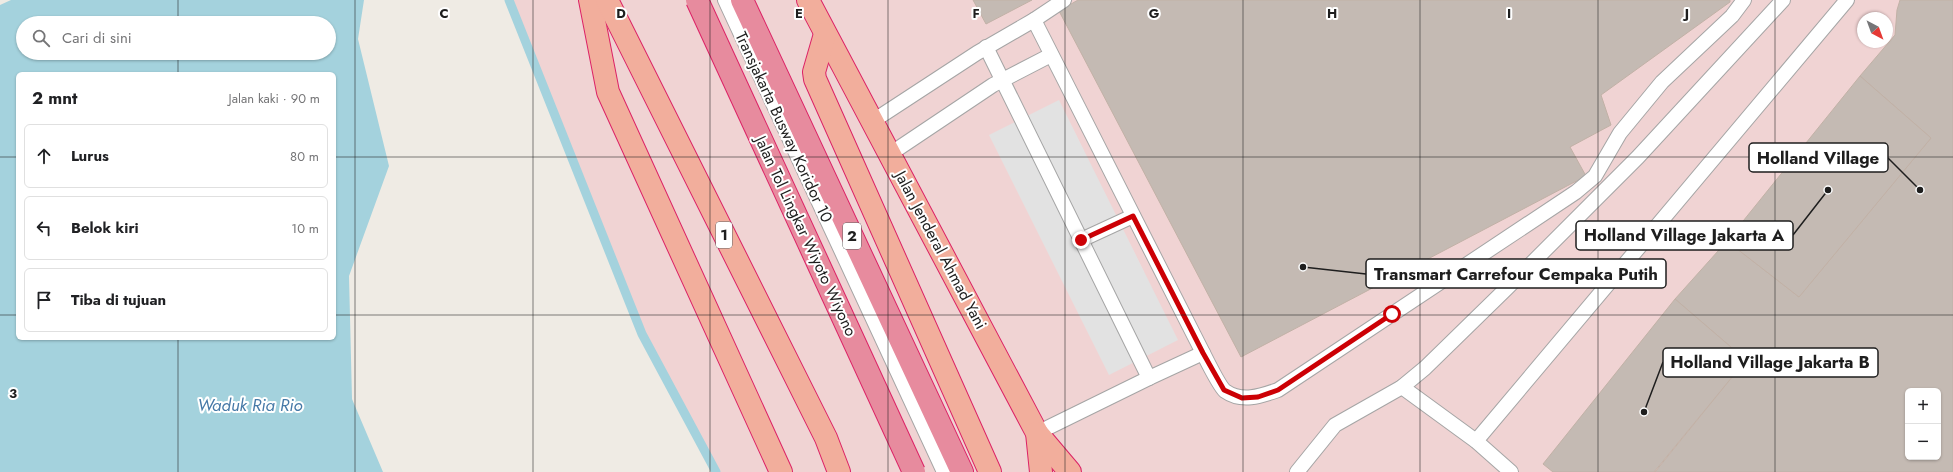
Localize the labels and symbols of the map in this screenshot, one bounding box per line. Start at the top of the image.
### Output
text: C [439,4,449,23]
text: D [616,4,626,23]
text: E [795,4,803,23]
text: F [972,4,980,23]
text: G [1149,4,1160,23]
text: H [1327,4,1337,23]
text: I [1507,4,1511,23]
text: J [1682,4,1689,23]
north arrow [1857,12,1893,48]
street label: Transjakarta Busway Koridor 10 [730,28,838,226]
street label: Jalan Tol Lingkar Wiyoto Wiyono [749,130,863,340]
callout: Holland Village [1749,143,1888,172]
text: Holland Village [1757,146,1880,170]
street label: Jalan Jenderal Ahmad Yani [889,165,993,333]
callout: Holland Village Jakarta A [1576,221,1793,250]
road number: 1 [716,222,732,248]
road number: 2 [843,223,861,249]
text: Holland Village Jakarta A [1584,223,1785,247]
route end [1072,231,1090,249]
callout: Transmart Carrefour Cempaka Putih [1366,259,1666,288]
text: Transmart Carrefour Cempaka Putih [1374,262,1658,286]
route start [1383,305,1401,323]
callout: Holland Village Jakarta B [1663,348,1878,377]
text: Holland Village Jakarta B [1670,350,1870,374]
text: 3 [9,384,17,403]
water label: Waduk Ria Rio [197,393,303,417]

